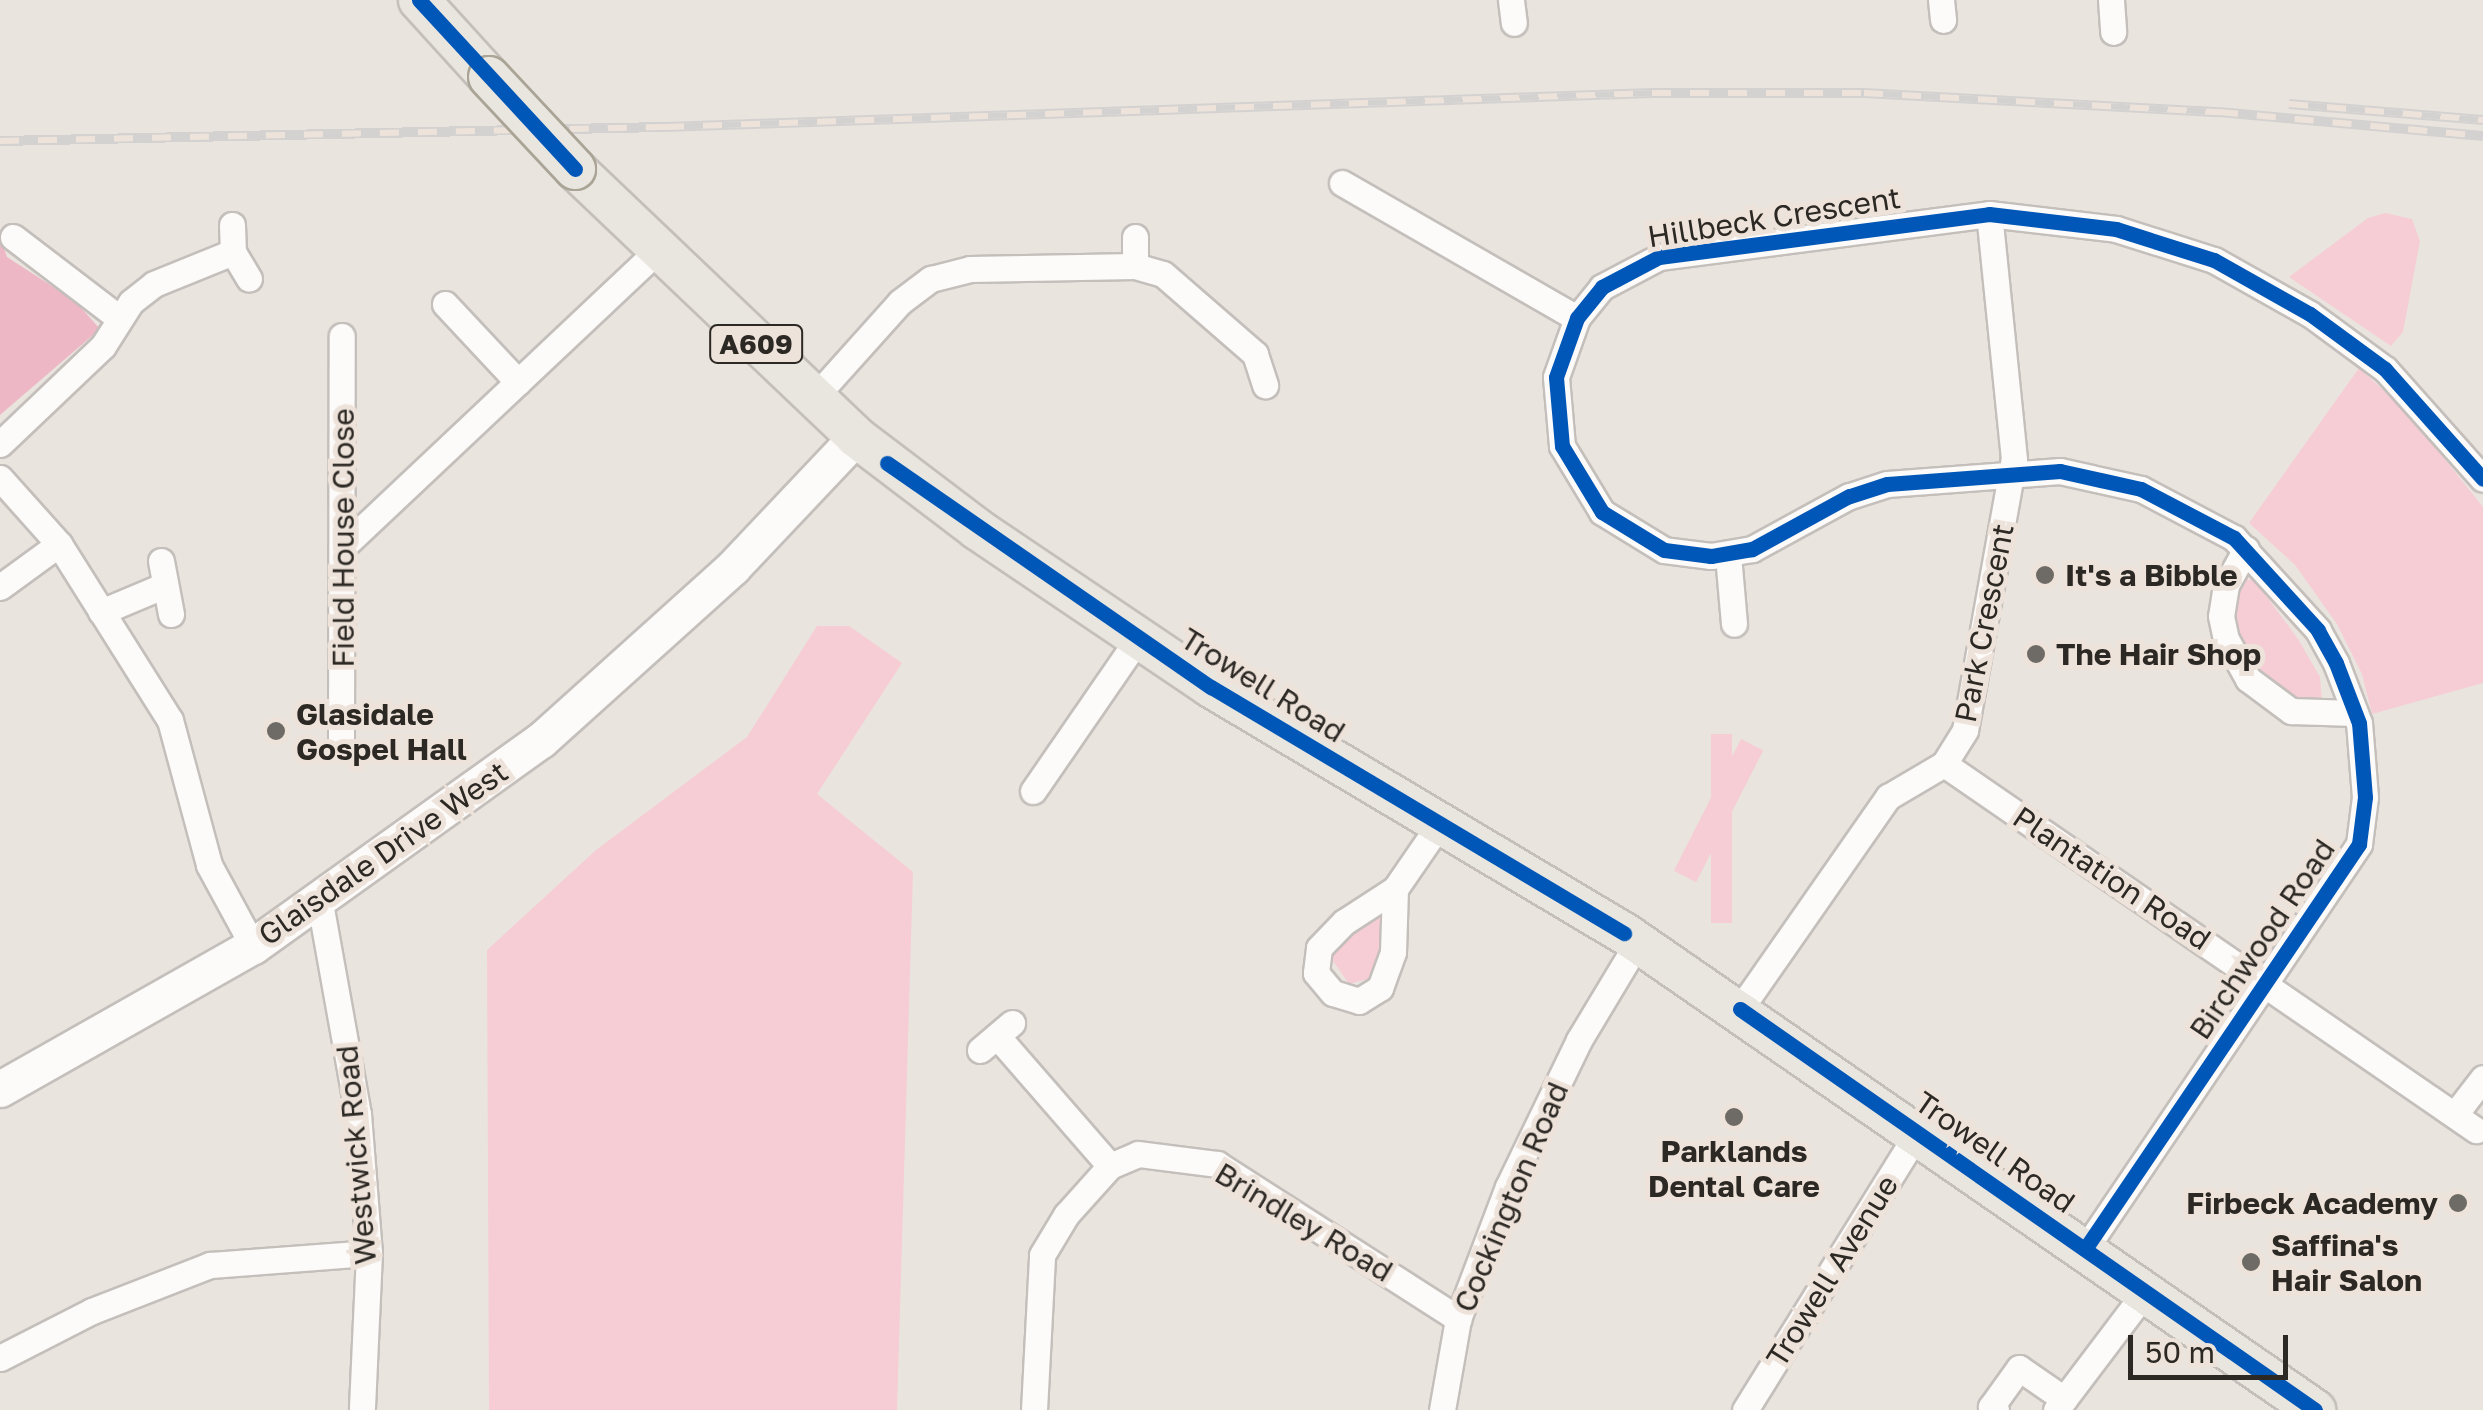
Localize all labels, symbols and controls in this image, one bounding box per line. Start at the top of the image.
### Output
street label: Hillbeck Crescent [1645,179,1903,255]
road number: A609 [708,321,804,367]
street label: Field House Close [325,408,361,668]
street label: Park Crescent [1947,521,2021,725]
place label: It's a Bibble [2065,557,2238,593]
marker: It's a Bibble [2034,564,2056,586]
street label: Trowell Road [1174,620,1352,750]
place label: The Hair Shop [2056,636,2261,672]
marker: The Hair Shop [2025,643,2047,665]
place label: Glasidale Gospel Hall [296,696,467,766]
marker: Glasidale Gospel Hall [265,720,287,742]
street label: Glaisdale Drive West [251,753,515,953]
street label: Plantation Road [2006,799,2218,957]
street label: Birchwood Road [2182,832,2342,1046]
street label: Westwick Road [328,1044,384,1266]
street label: Cockington Road [1446,1077,1576,1317]
street label: Trowell Road [1908,1084,2082,1220]
marker: Parklands Dental Care [1723,1106,1745,1128]
place label: Parklands Dental Care [1648,1133,1820,1204]
street label: Brindley Road [1209,1155,1399,1289]
street label: Trowell Avenue [1759,1169,1905,1373]
place label: Firbeck Academy [2186,1185,2438,1221]
marker: Firbeck Academy [2447,1192,2469,1214]
place label: Saffina's Hair Salon [2271,1227,2422,1298]
marker: Saffina's Hair Salon [2240,1251,2262,1273]
scale bar [2133,1315,2293,1377]
text: 50 m [2145,1334,2215,1370]

